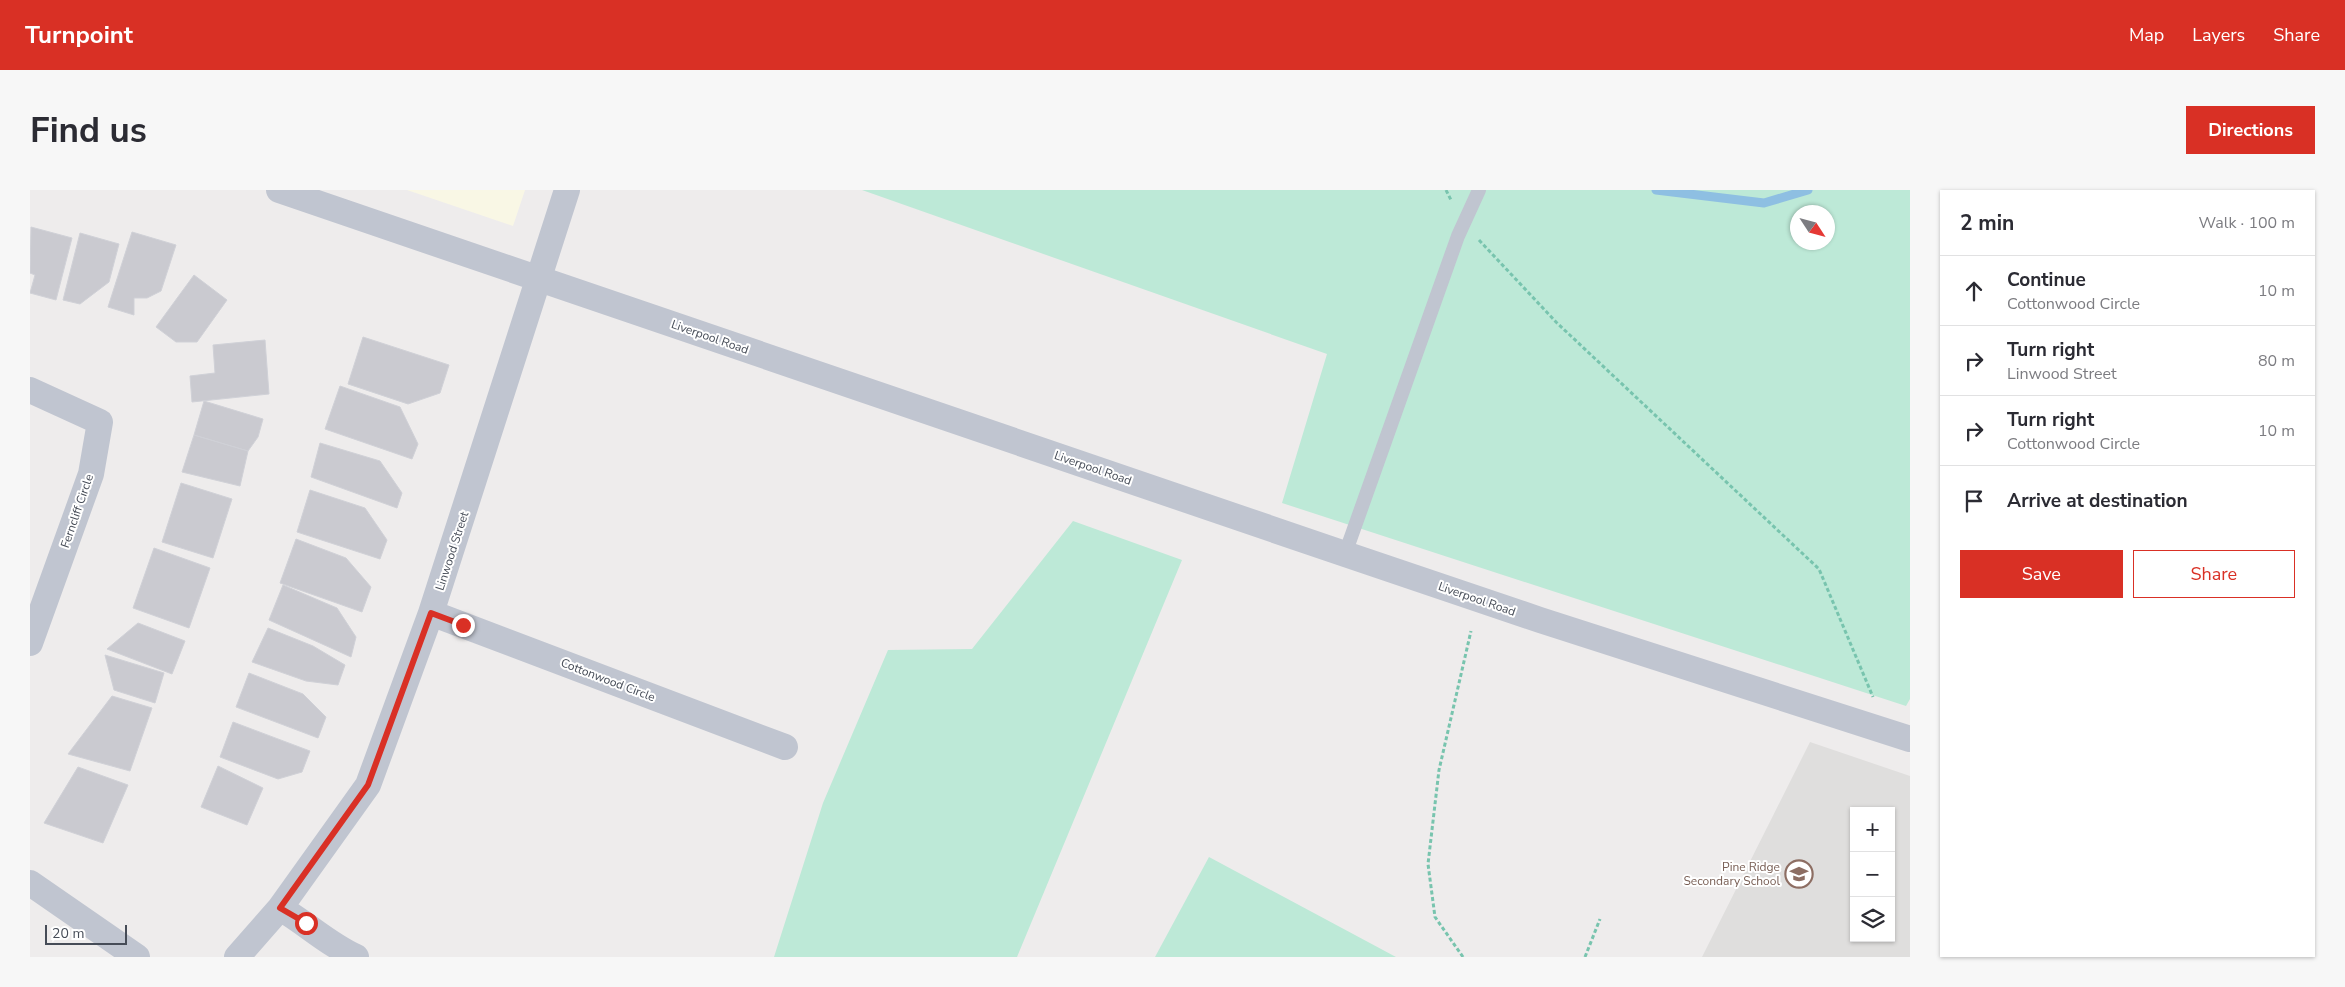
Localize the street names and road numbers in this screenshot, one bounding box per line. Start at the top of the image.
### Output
street label: Liverpool Road [669,316,751,358]
street label: Liverpool Road [1052,447,1134,489]
street label: Ferncliff Circle [57,472,97,550]
street label: Linwood Street [432,509,473,593]
street label: Liverpool Road [1436,578,1518,620]
street label: Cottonwood Circle [559,655,657,705]

